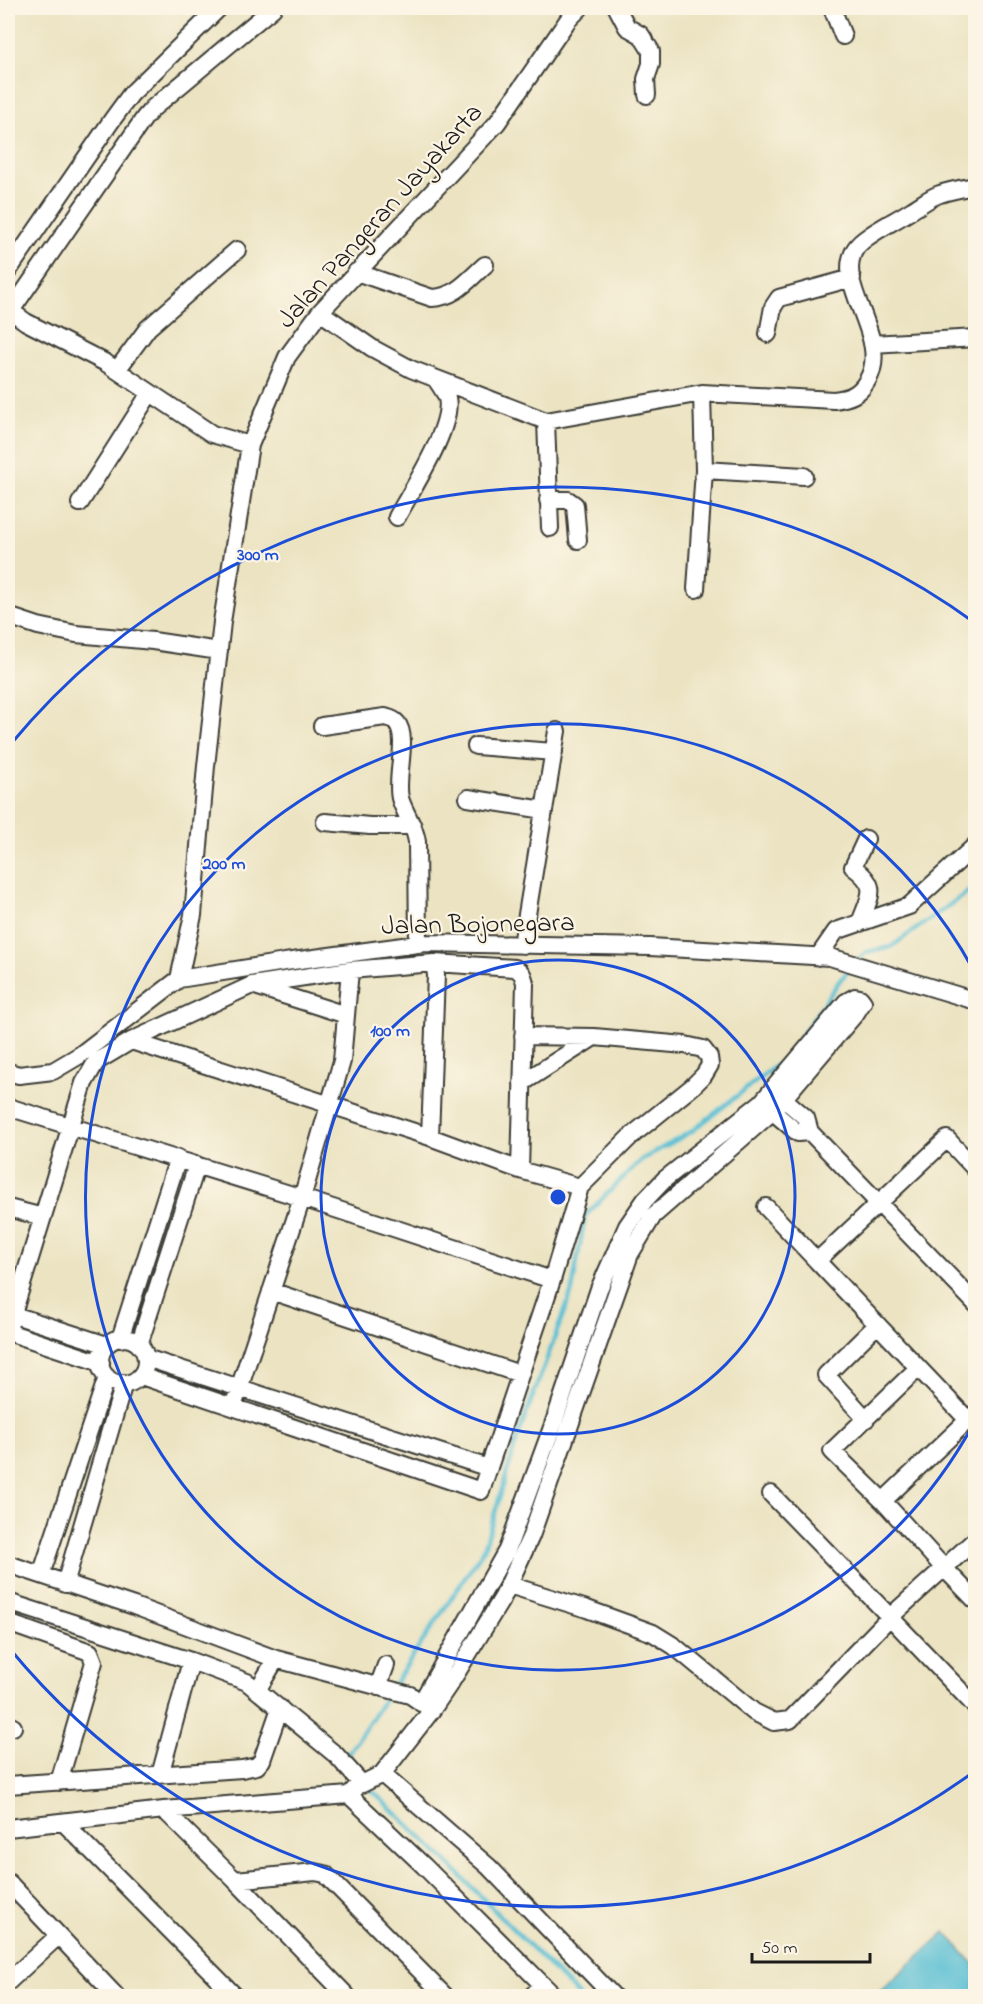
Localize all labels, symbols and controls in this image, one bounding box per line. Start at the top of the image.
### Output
street label: Jalan Pangeran Jayakarta [269,95,493,338]
text: 300 m [236,543,279,569]
text: 200 m [202,852,246,878]
street label: Jalan Bojonegara [381,904,575,947]
text: 100 m [370,1019,410,1045]
centre of rings [548,1187,568,1207]
scale bar [752,1926,870,1964]
text: 50 m [761,1936,798,1962]

